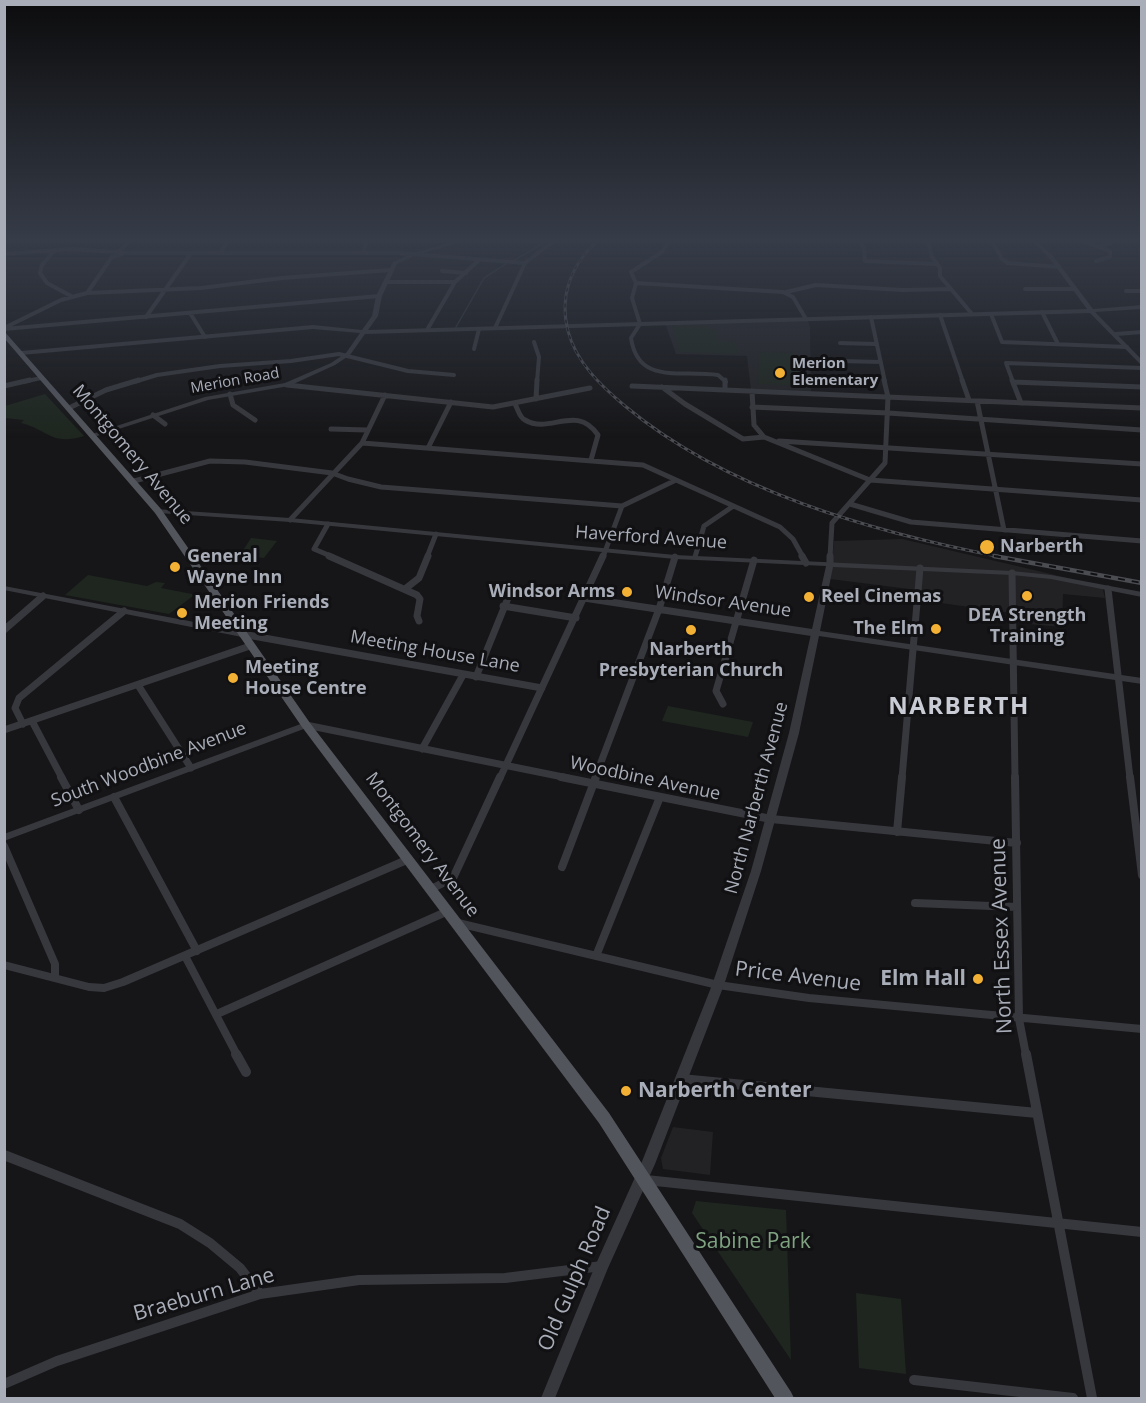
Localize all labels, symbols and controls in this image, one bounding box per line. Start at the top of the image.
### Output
place label: Merion Elementary [792,355,878,390]
street label: Merion Road [189,364,281,398]
marker: Merion Elementary [773,366,787,380]
street label: Montgomery Avenue [67,381,197,529]
street label: Haverford Avenue [574,522,728,554]
place label: Narberth [1000,536,1084,558]
marker: Narberth [978,538,996,556]
place label: General Wayne Inn [187,546,282,588]
marker: General Wayne Inn [168,560,182,574]
place label: Windsor Arms [489,581,615,603]
street label: Windsor Avenue [654,582,792,622]
marker: Windsor Arms [620,585,634,599]
place label: Reel Cinemas [821,586,941,608]
marker: DEA Strength Training [1020,589,1034,603]
marker: Reel Cinemas [802,590,816,604]
place label: Merion Friends Meeting [194,592,329,634]
place label: DEA Strength Training [968,605,1086,648]
marker: Merion Friends Meeting [175,606,189,620]
place label: The Elm [853,618,924,640]
marker: The Elm [929,622,943,636]
marker: Narberth Presbyterian Church [684,623,698,637]
street label: Meeting House Lane [348,626,522,678]
place label: Narberth Presbyterian Church [599,639,783,682]
place label: Meeting House Centre [245,657,367,700]
marker: Meeting House Centre [226,671,240,685]
district label: NARBERTH [888,693,1030,721]
street label: North Narberth Avenue [721,700,793,896]
street label: South Woodbine Avenue [48,718,250,812]
street label: Woodbine Avenue [568,752,722,806]
street label: Montgomery Avenue [361,768,483,922]
street label: North Essex Avenue [986,838,1018,1034]
street label: Price Avenue [733,957,863,997]
place label: Elm Hall [880,966,966,992]
marker: Elm Hall [971,972,985,986]
place label: Narberth Center [638,1078,812,1104]
marker: Narberth Center [619,1084,633,1098]
street label: Old Gulph Road [533,1203,617,1355]
park label: Sabine Park [695,1229,811,1255]
street label: Braeburn Lane [131,1263,277,1327]

